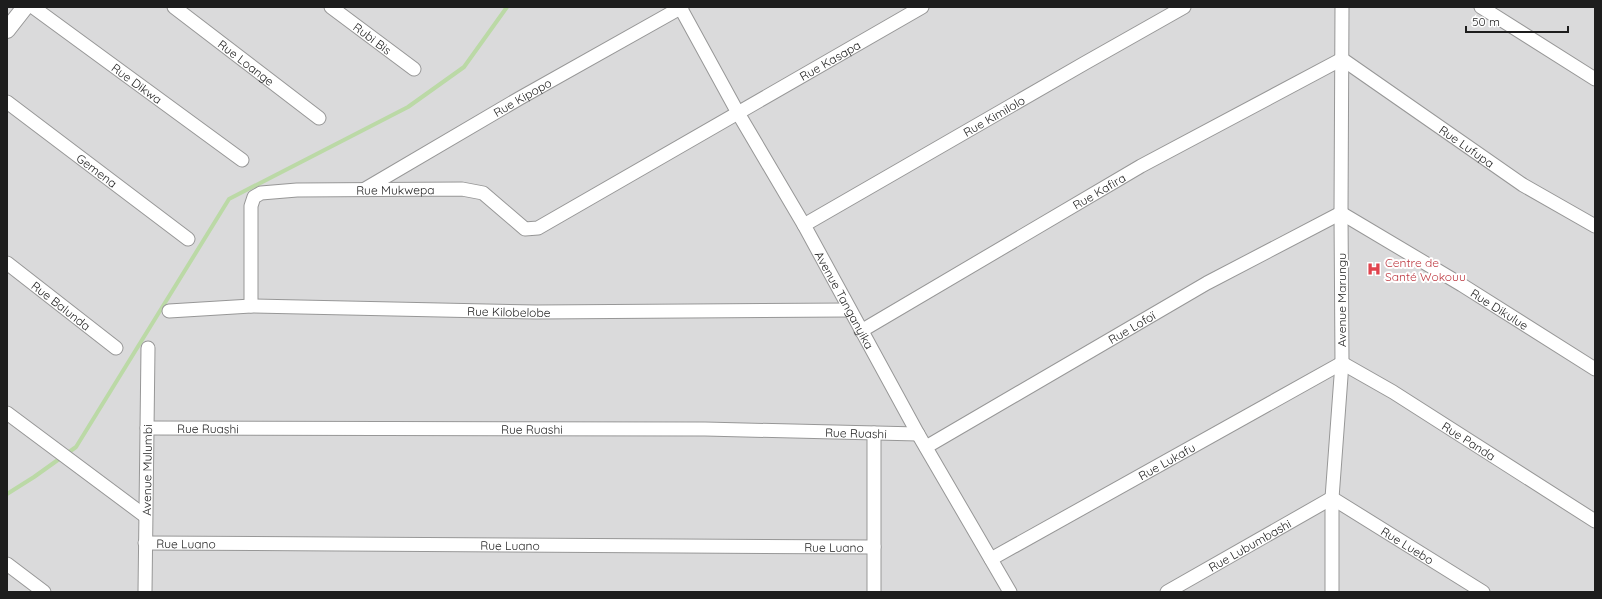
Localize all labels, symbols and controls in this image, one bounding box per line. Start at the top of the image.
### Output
scale bar [1466,8,1568,34]
text: 50 m [1472,14,1500,29]
street label: Rubi Bis [351,19,395,57]
street label: Rue Loange [215,36,277,89]
street label: Rue Kasapa [797,37,863,84]
street label: Rue Dikwa [109,60,165,107]
street label: Rue Kipopo [490,75,554,120]
street label: Rue Kimilolo [960,92,1027,139]
street label: Rue Lufupa [1437,122,1497,170]
street label: Gemena [74,150,120,190]
street label: Rue Kafira [1070,169,1128,212]
street label: Rue Mukwepa [356,182,435,197]
street label: Avenue Tanganyika [812,248,878,351]
street label: Avenue Marungu [1334,253,1349,347]
place label: Centre de Santé Wokouu [1385,255,1466,284]
hospital icon: Centre de Santé Wokouu [1366,261,1382,277]
street label: Rue Balunda [29,278,94,333]
street label: Rue Dikulue [1468,285,1532,333]
street label: Rue Kilobelobe [467,303,551,320]
street label: Rue Lofoï [1105,307,1158,347]
street label: Rue Panda [1440,418,1499,463]
street label: Rue Ruashi [177,421,239,436]
street label: Rue Ruashi [501,421,563,436]
street label: Avenue Mulumbi [138,424,155,516]
street label: Rue Ruashi [825,424,887,441]
street label: Rue Lukafu [1135,439,1198,483]
street label: Rue Lubumbashi [1206,516,1294,574]
street label: Rue Luebo [1378,523,1437,567]
street label: Rue Luano [156,536,216,551]
street label: Rue Luano [480,537,540,553]
street label: Rue Luano [804,539,864,554]

